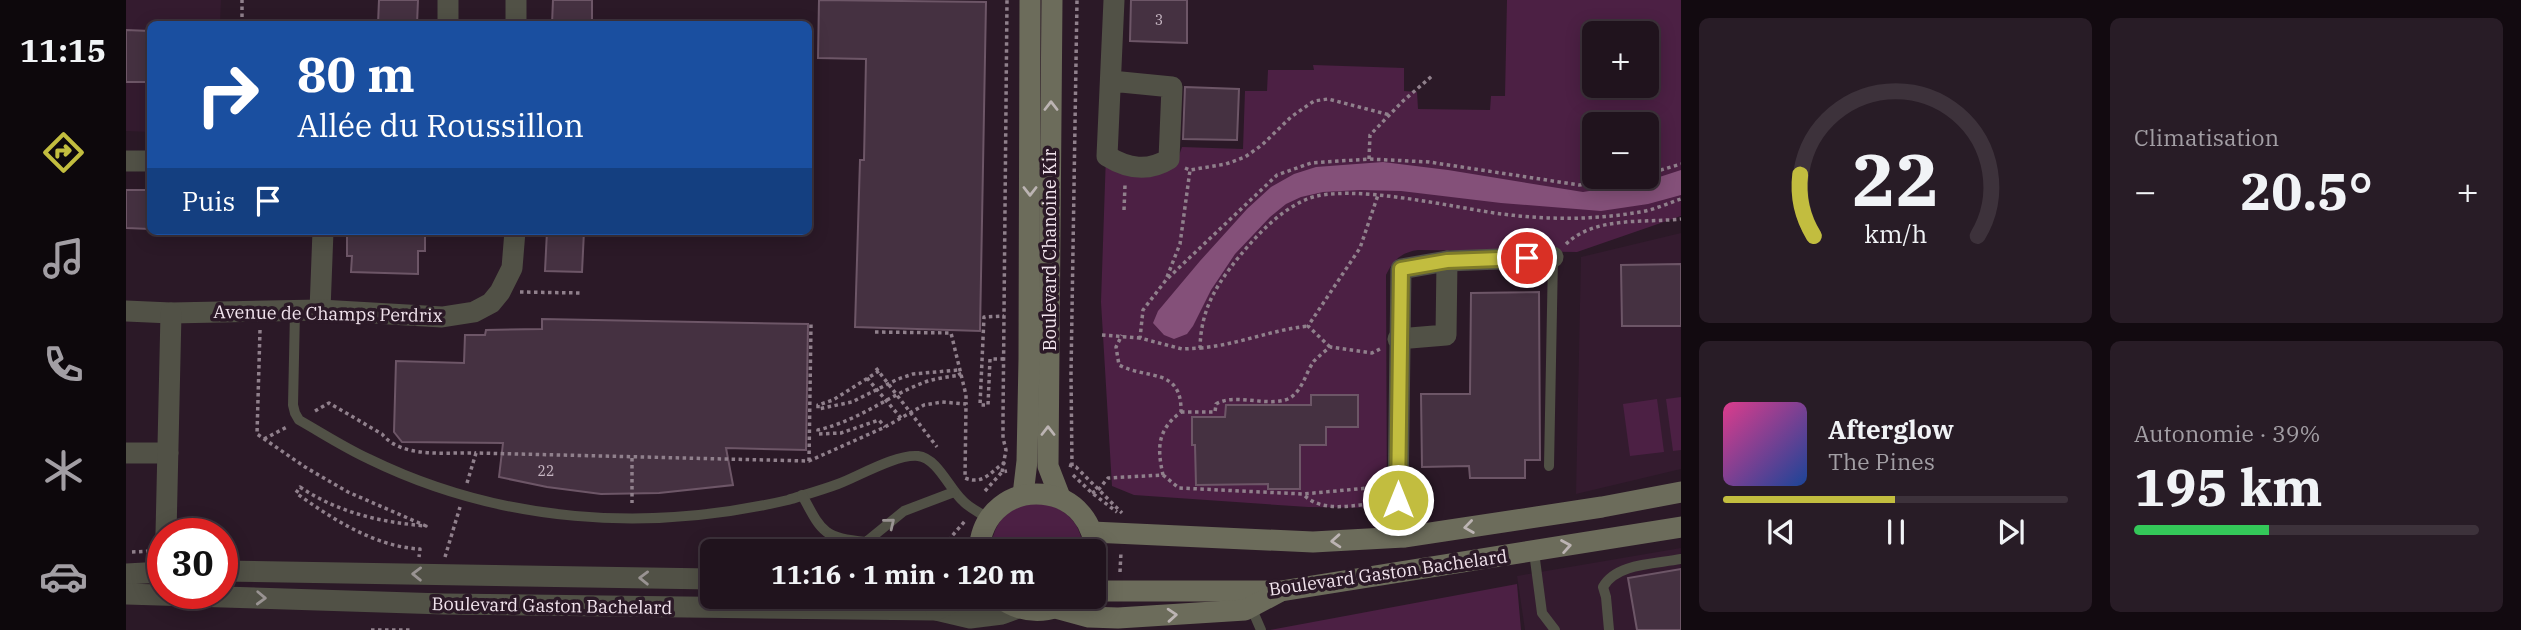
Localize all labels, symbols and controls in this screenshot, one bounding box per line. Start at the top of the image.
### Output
house number: 3 [1155,11,1163,29]
map controls [1582,21,1659,189]
button: + [1582,21,1659,98]
text: 11:15 [20,29,106,71]
text: 80 m [297,42,415,105]
icon: right [182,49,273,140]
one-way arrow [1043,100,1059,110]
text: Allée du Roussillon [297,104,584,146]
button: − [1582,112,1659,189]
text: Climatisation [2134,122,2279,152]
icon: directions [39,128,88,177]
text: 22 [1852,132,1939,227]
street label: Boulevard Chanoine Kir [1038,149,1061,351]
text: 20.5° [2240,157,2373,224]
text: − [2134,166,2157,215]
text: + [2456,166,2479,215]
icon: arrive [249,182,287,220]
text: Puis [182,184,235,218]
one-way arrow [1022,186,1038,196]
text: km/h [1864,217,1927,250]
pin [1497,228,1557,288]
icon: music [39,234,88,283]
icon: arrive [1508,239,1546,277]
street label: Avenue de Champs Perdrix [213,300,443,327]
icon: phone [39,340,88,389]
text: Afterglow [1828,412,1954,446]
text: Autonomie · 39% [2134,418,2321,448]
one-way arrow [1040,425,1056,436]
icon: climate [39,446,88,495]
text: The Pines [1828,446,1935,476]
text: 195 km [2134,453,2323,520]
house number: 22 [538,462,554,480]
position arrow [1361,463,1435,537]
icon: previous [1762,513,1800,551]
icon: pause [1877,513,1915,551]
icon: next [1992,513,2030,551]
speed limit sign: 30 [147,518,238,609]
one-way arrow [882,518,894,531]
one-way arrow [1463,519,1475,534]
one-way arrow [1330,533,1341,548]
one-way arrow [1560,539,1572,554]
street label: Boulevard Gaston Bachelard [1267,544,1509,601]
icon: car [39,552,88,601]
text: 11:16 · 1 min · 120 m [771,557,1035,591]
one-way arrow [411,566,421,582]
one-way arrow [638,570,649,586]
one-way arrow [256,591,267,606]
street label: Boulevard Gaston Bachelard [431,592,673,619]
one-way arrow [1167,608,1178,623]

